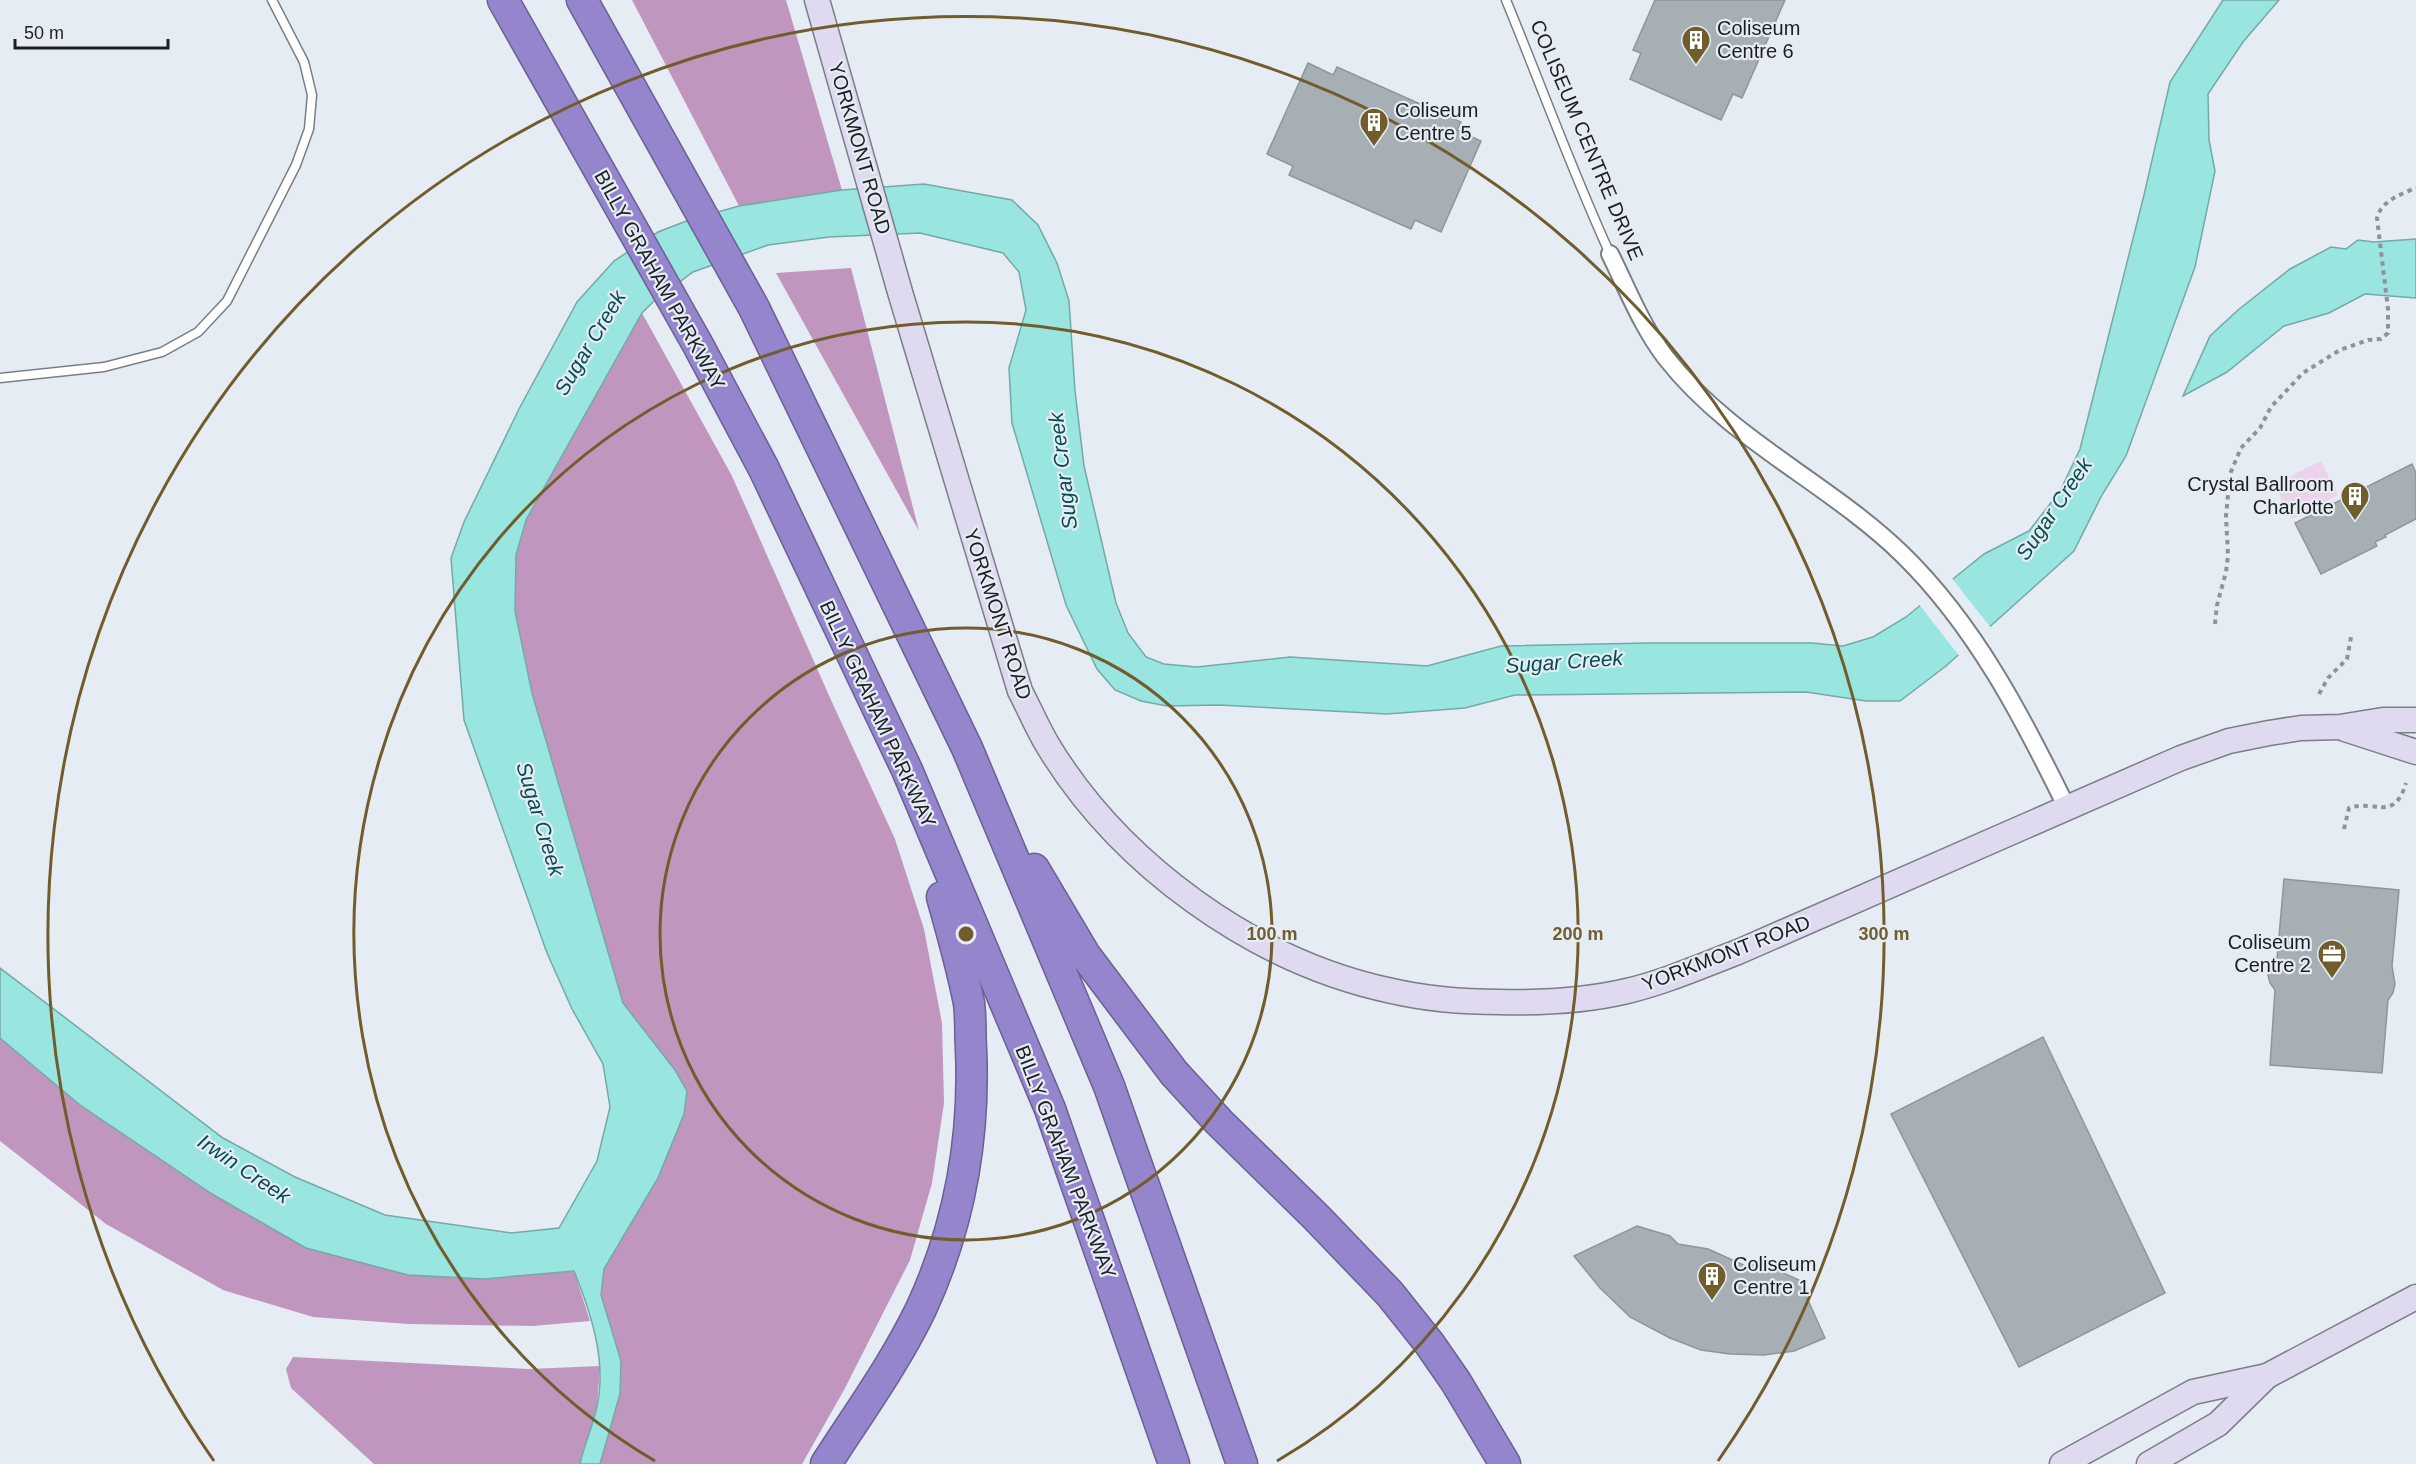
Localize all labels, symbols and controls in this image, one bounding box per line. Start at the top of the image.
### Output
scale bar [15,12,168,50]
street label: COLISEUM CENTRE DRIVE [1526,17,1648,263]
place label: Coliseum Centre 6 [1717,17,1800,62]
text: 50 m [24,23,64,43]
building icon: Coliseum Centre 6 [1680,24,1712,66]
street label: YORKMONT ROAD [825,59,895,237]
place label: Coliseum Centre 5 [1395,99,1478,144]
building icon: Coliseum Centre 5 [1358,106,1390,148]
street label: BILLY GRAHAM PARKWAY [590,166,730,394]
water label: Sugar Creek [549,285,631,399]
water label: Sugar Creek [1044,410,1081,531]
water label: Sugar Creek [2011,452,2097,564]
place label: Crystal Ballroom Charlotte [2187,473,2334,518]
building icon: Crystal Ballroom Charlotte [2339,480,2371,522]
street label: YORKMONT ROAD [960,526,1036,702]
street label: BILLY GRAHAM PARKWAY [816,597,940,831]
water label: Sugar Creek [1504,646,1625,677]
water label: Sugar Creek [512,759,569,880]
street label: YORKMONT ROAD [1639,911,1813,995]
centre of rings [956,924,976,944]
text: 100 m [1246,924,1298,944]
text: 200 m [1552,924,1604,944]
text: 300 m [1858,924,1910,944]
place label: Coliseum Centre 2 [2228,931,2311,976]
office icon: Coliseum Centre 2 [2316,938,2348,980]
street label: BILLY GRAHAM PARKWAY [1011,1042,1121,1282]
water label: Irwin Creek [194,1129,296,1209]
place label: Coliseum Centre 1 [1733,1253,1816,1298]
building icon: Coliseum Centre 1 [1696,1260,1728,1302]

